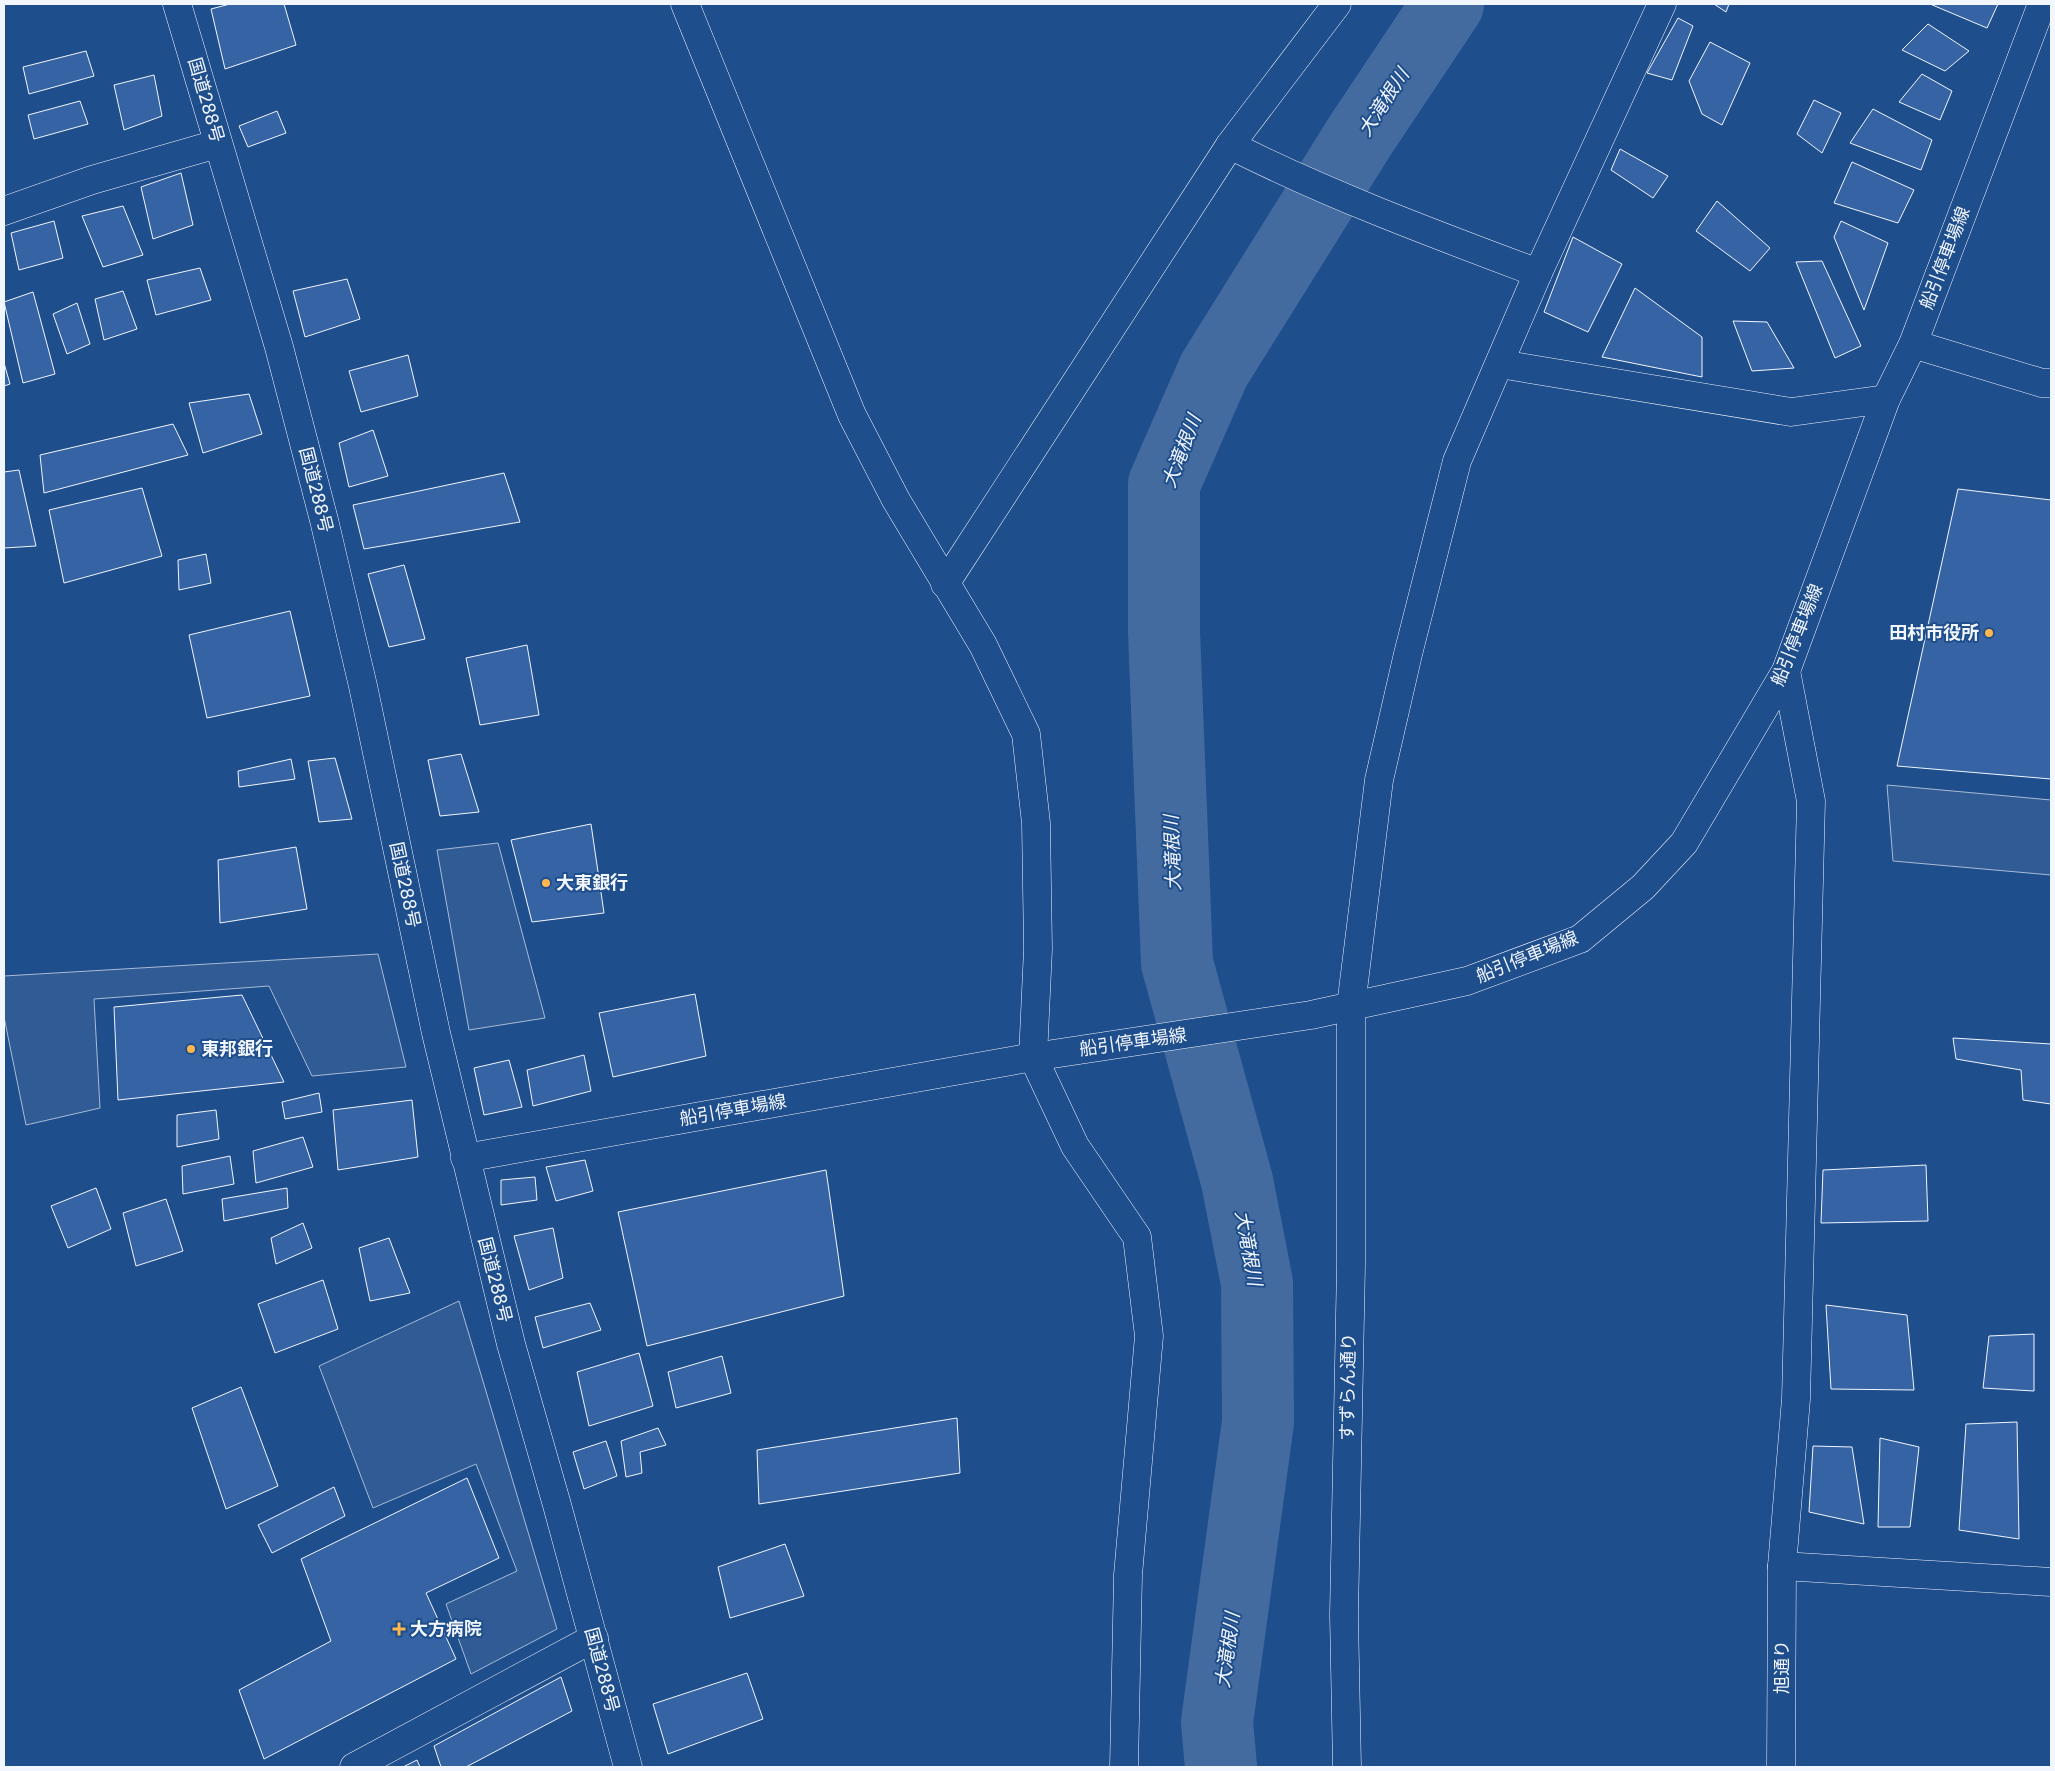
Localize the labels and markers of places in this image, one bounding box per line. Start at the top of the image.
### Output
place label: 田村市役所 [1889,622,1979,643]
marker: 田村市役所 [1983,627,1995,639]
place label: 大東銀行 [556,872,628,893]
marker: 大東銀行 [540,877,552,889]
place label: 東邦銀行 [201,1038,273,1059]
marker: 東邦銀行 [185,1043,197,1055]
place label: 大方病院 [410,1618,482,1639]
marker: 大方病院 [392,1622,406,1636]

